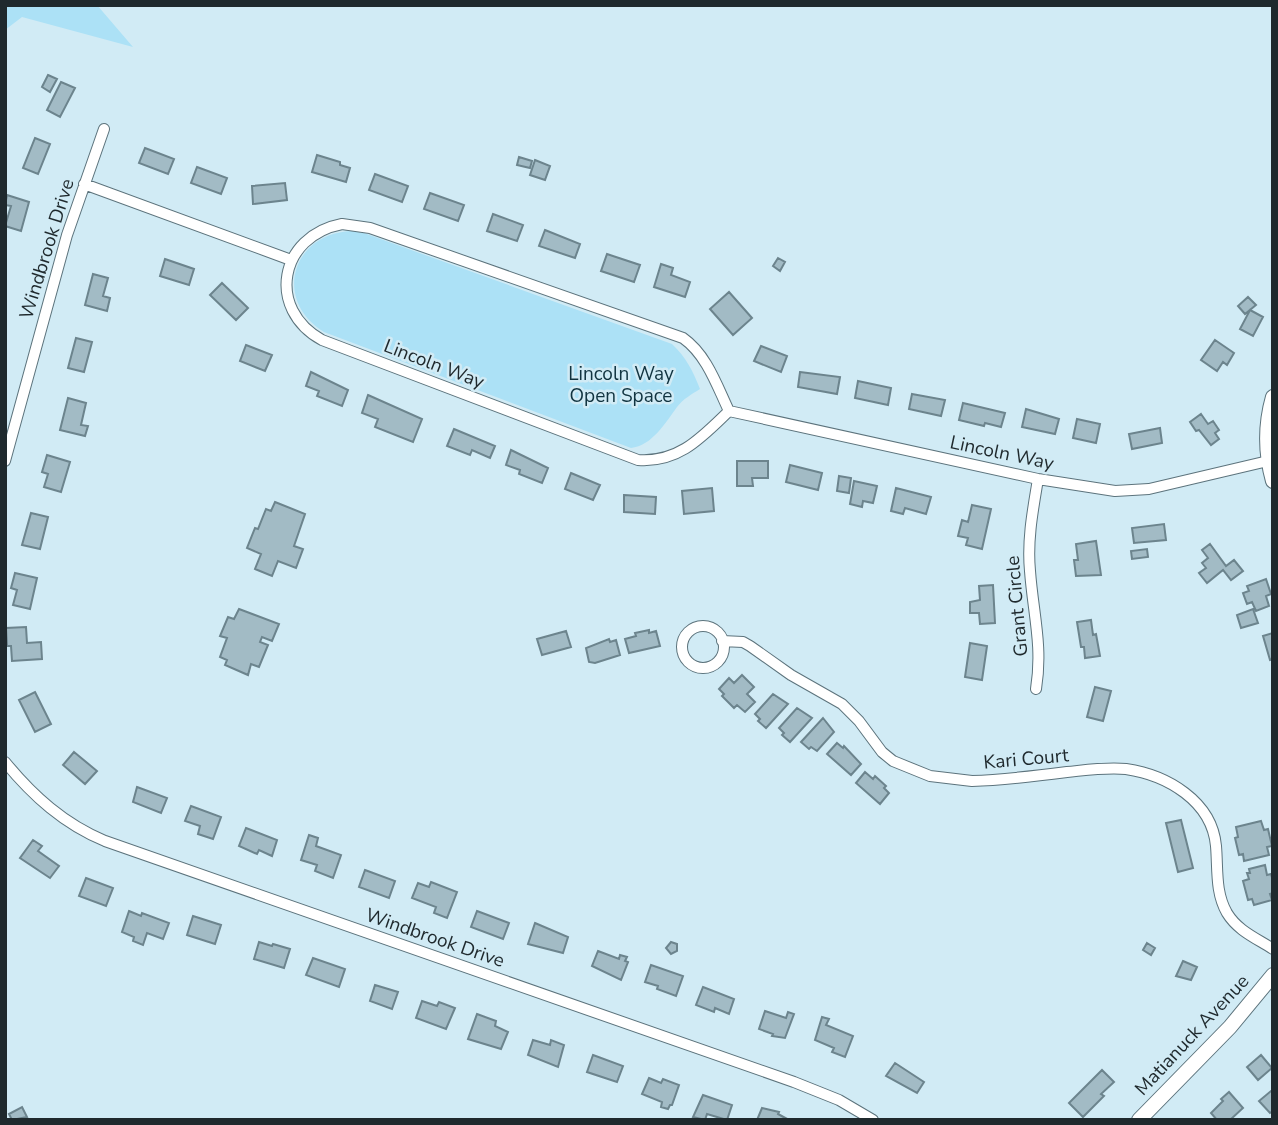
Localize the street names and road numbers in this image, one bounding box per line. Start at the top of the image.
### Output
street label: Windbrook Drive [13,176,81,322]
street label: Lincoln Way [380,333,488,395]
street label: Lincoln Way [948,429,1057,477]
street label: Grant Circle [1000,554,1034,658]
street label: Kari Court [982,742,1070,776]
street label: Windbrook Drive [362,902,508,974]
street label: Matianuck Avenue [1129,969,1255,1101]

